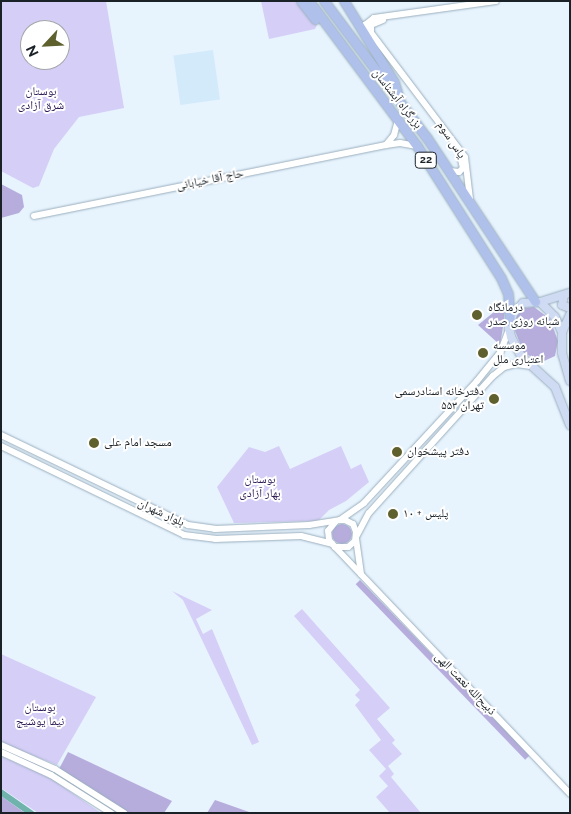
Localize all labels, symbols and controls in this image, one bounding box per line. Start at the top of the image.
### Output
north arrow [20,20,70,70]
text: N [23,43,42,59]
street label: بزرگراه آبشناسان [369,66,425,132]
park label: بوستان شرق آزادی [18,85,64,113]
street label: یاس سوم [433,119,469,161]
road number: 22 [415,152,437,168]
street label: حاج آقا خیابانی [175,166,245,194]
place label: درمانگاه شبانه روزی صدر [488,301,559,329]
marker: درمانگاه شبانه روزی صدر [470,308,484,322]
place label: موسسه اعتباری ملل [493,339,543,367]
marker: موسسه اعتباری ملل [477,347,489,359]
place label: دفترخانه اسنادرسمی ۵۵۳ تهران [394,385,484,413]
marker: دفترخانه اسنادرسمی ۵۵۳ تهران [488,393,500,405]
place label: مسجد امام علی [104,436,172,450]
marker: مسجد امام علی [88,437,100,449]
place label: دفتر پیشخوان [407,445,469,459]
marker: دفتر پیشخوان [391,446,403,458]
park label: بوستان بهار آزادی [239,473,281,501]
street label: بلوار شهران [135,496,187,530]
place label: پلیس + ۱۰ [403,507,448,521]
marker: پلیس + ۱۰ [387,508,399,520]
street label: ذبیح‌الله نعمت الهی [431,650,499,718]
park label: بوستان نیما یوشیج [16,701,64,729]

